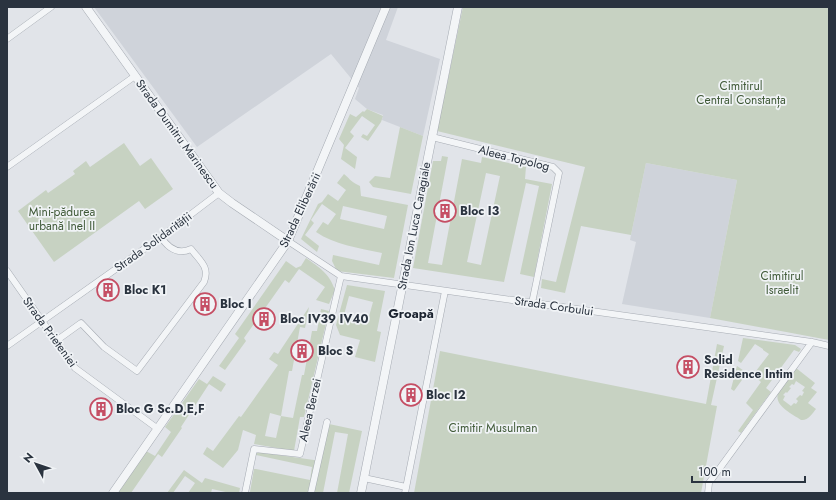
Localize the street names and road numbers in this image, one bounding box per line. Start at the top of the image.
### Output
street label: Strada Dumitru Marinescu [131,76,223,192]
street label: Aleea Topolog [476,140,552,176]
street label: Strada Ion Luca Caragiale [393,160,435,292]
street label: Strada Eliberării [275,169,325,251]
street label: Strada Solidarității [110,208,196,276]
street label: Strada Corbului [513,292,595,320]
street label: Strada Prieteniei [18,293,82,371]
street label: Aleea Berzei [294,377,326,443]

